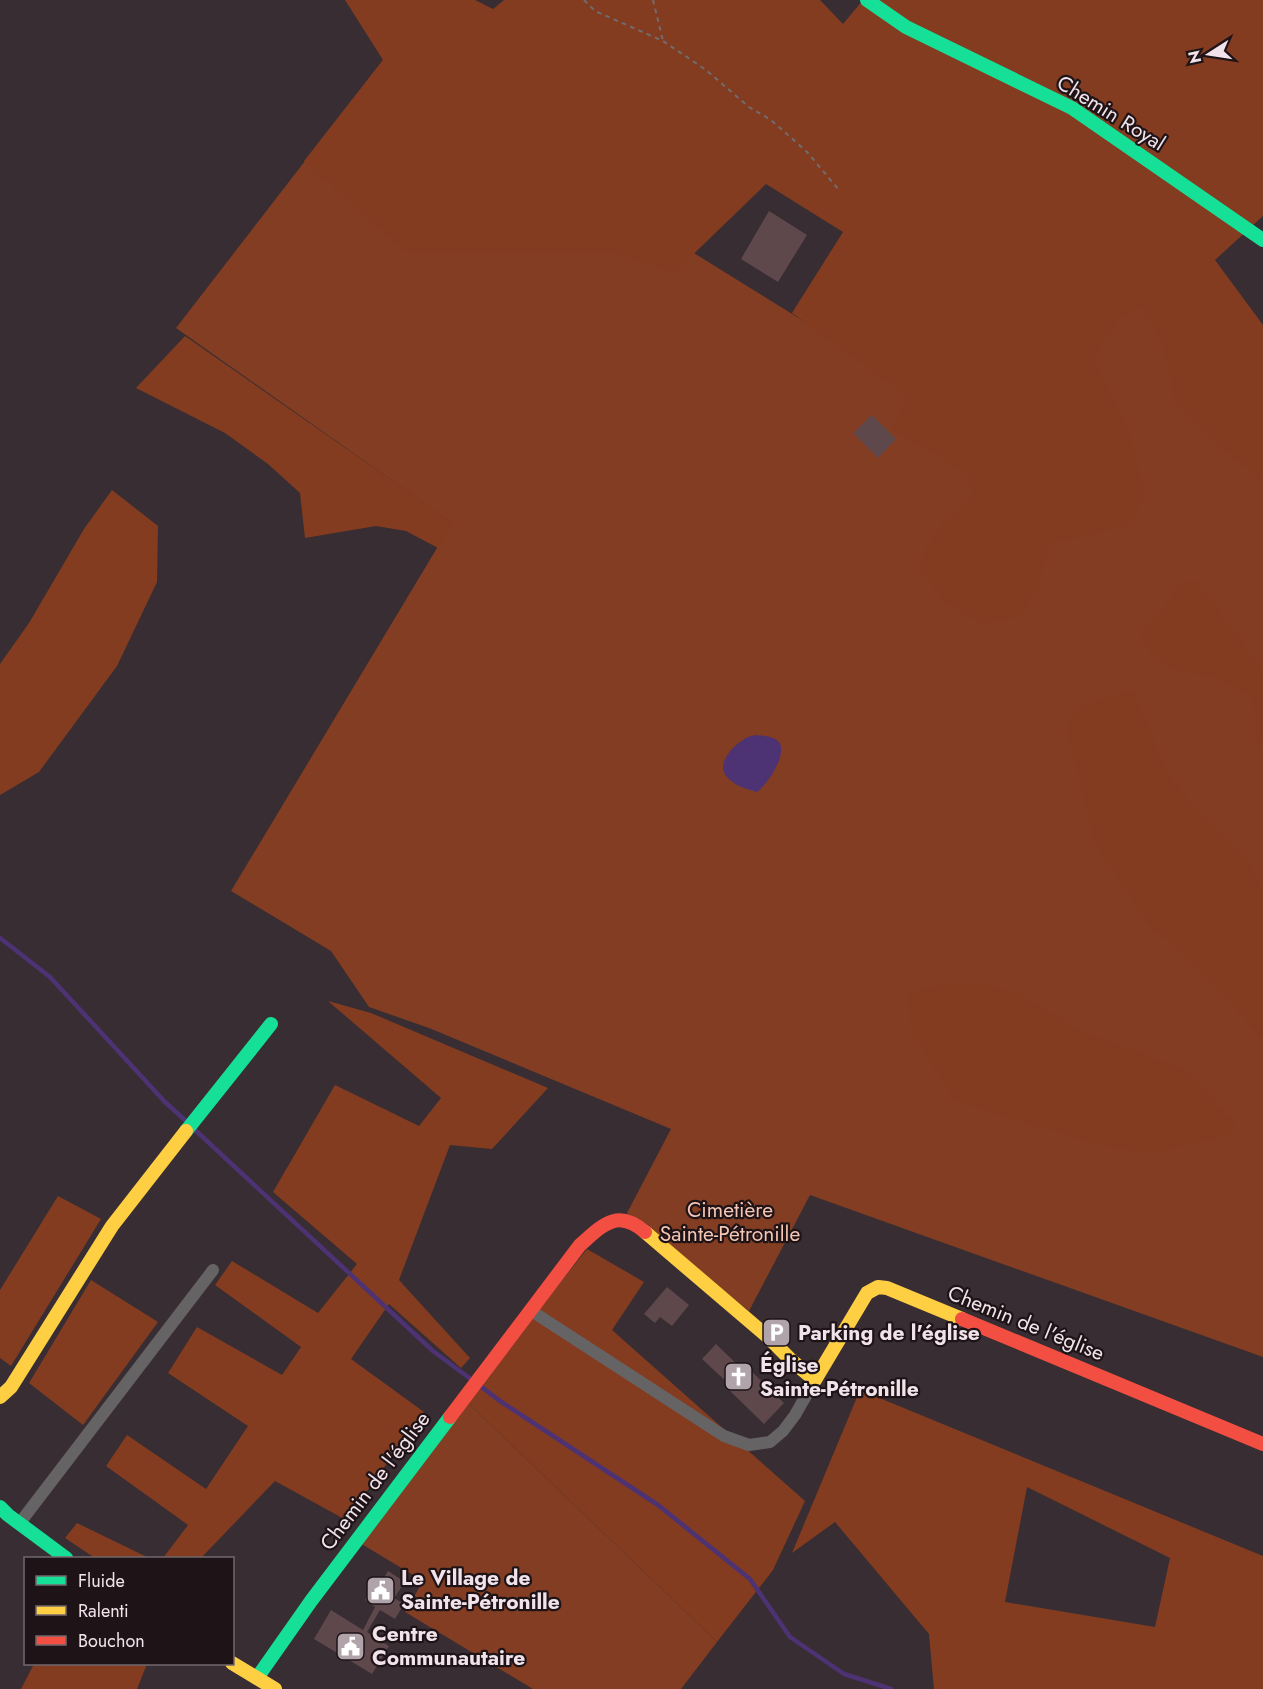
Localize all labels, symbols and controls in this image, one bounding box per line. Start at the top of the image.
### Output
north arrow [1179,24,1239,84]
text: N [1182,48,1207,66]
street label: Chemin Royal [1051,68,1171,158]
park label: Cimetière Sainte-Pétronille [660,1195,800,1249]
street label: Chemin de l'église [943,1278,1109,1368]
parking icon: Parking de l'église [761,1317,793,1349]
place label: Parking de l'église [798,1318,980,1348]
place label: Église Sainte-Pétronille [760,1350,919,1404]
church icon: Église Sainte-Pétronille [723,1361,755,1393]
street label: Chemin de l'église [313,1405,437,1557]
legend [24,1557,234,1665]
place label: Le Village de Sainte-Pétronille [401,1563,560,1617]
text: Fluide [78,1568,125,1594]
public building icon: Le Village de Sainte-Pétronille [364,1574,396,1606]
text: Ralenti [78,1598,129,1624]
place label: Centre Communautaire [372,1619,525,1673]
text: Bouchon [78,1628,145,1654]
public building icon: Centre Communautaire [335,1630,367,1662]

